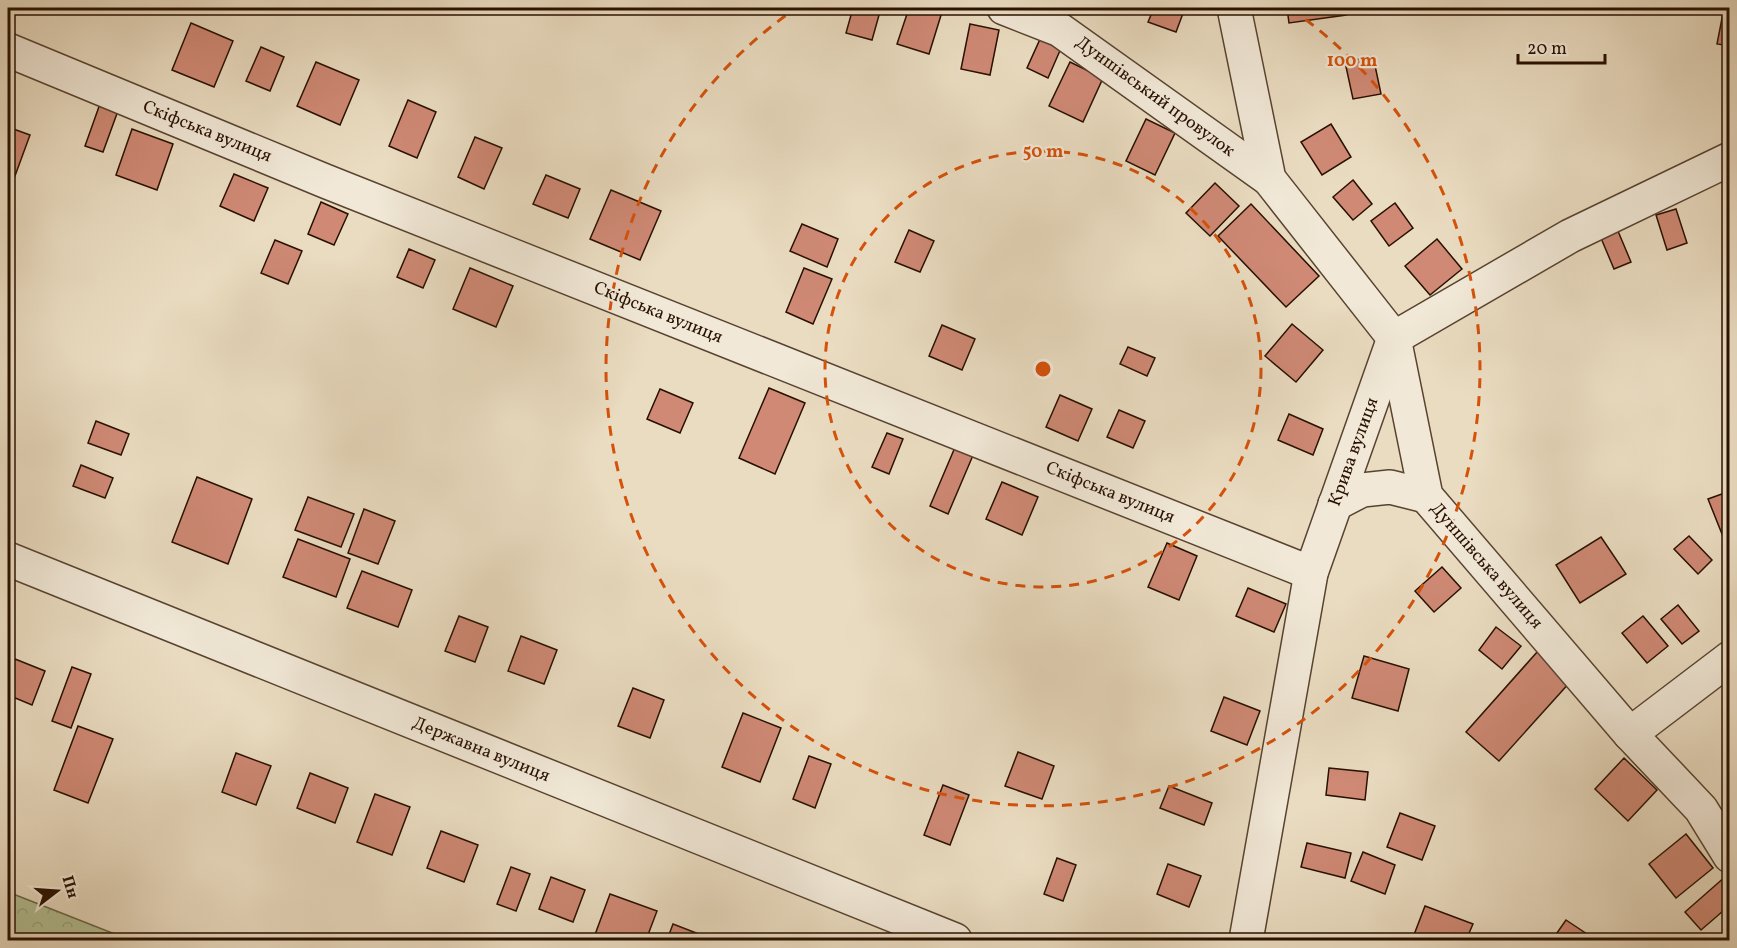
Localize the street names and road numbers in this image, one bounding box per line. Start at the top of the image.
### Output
street label: Дуншівський провулок [1070,31,1240,164]
street label: Скіфська вулиця [139,95,275,169]
street label: Скіфська вулиця [590,276,726,350]
street label: Крива вулиця [1323,394,1385,510]
street label: Скіфська вулиця [1042,456,1178,530]
street label: Дуншівська вулиця [1424,497,1548,635]
street label: Державна вулиця [408,711,554,789]

